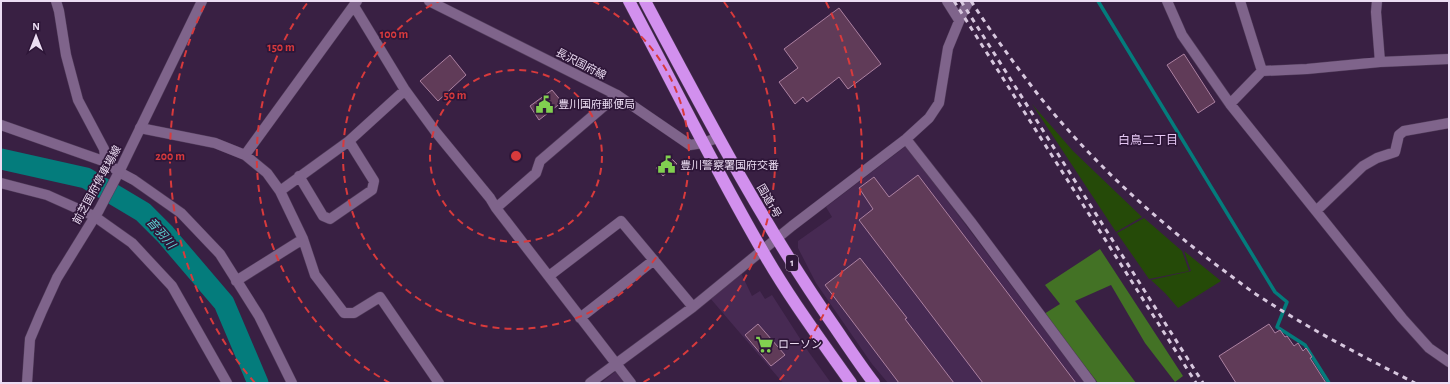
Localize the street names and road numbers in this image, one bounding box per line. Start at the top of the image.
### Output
street label: 長沢国府線 [554,46,608,81]
street label: 前芝国府停車場線 [70,143,123,226]
street label: 国道1号 [755,182,784,220]
road number: 1 [786,255,798,271]

